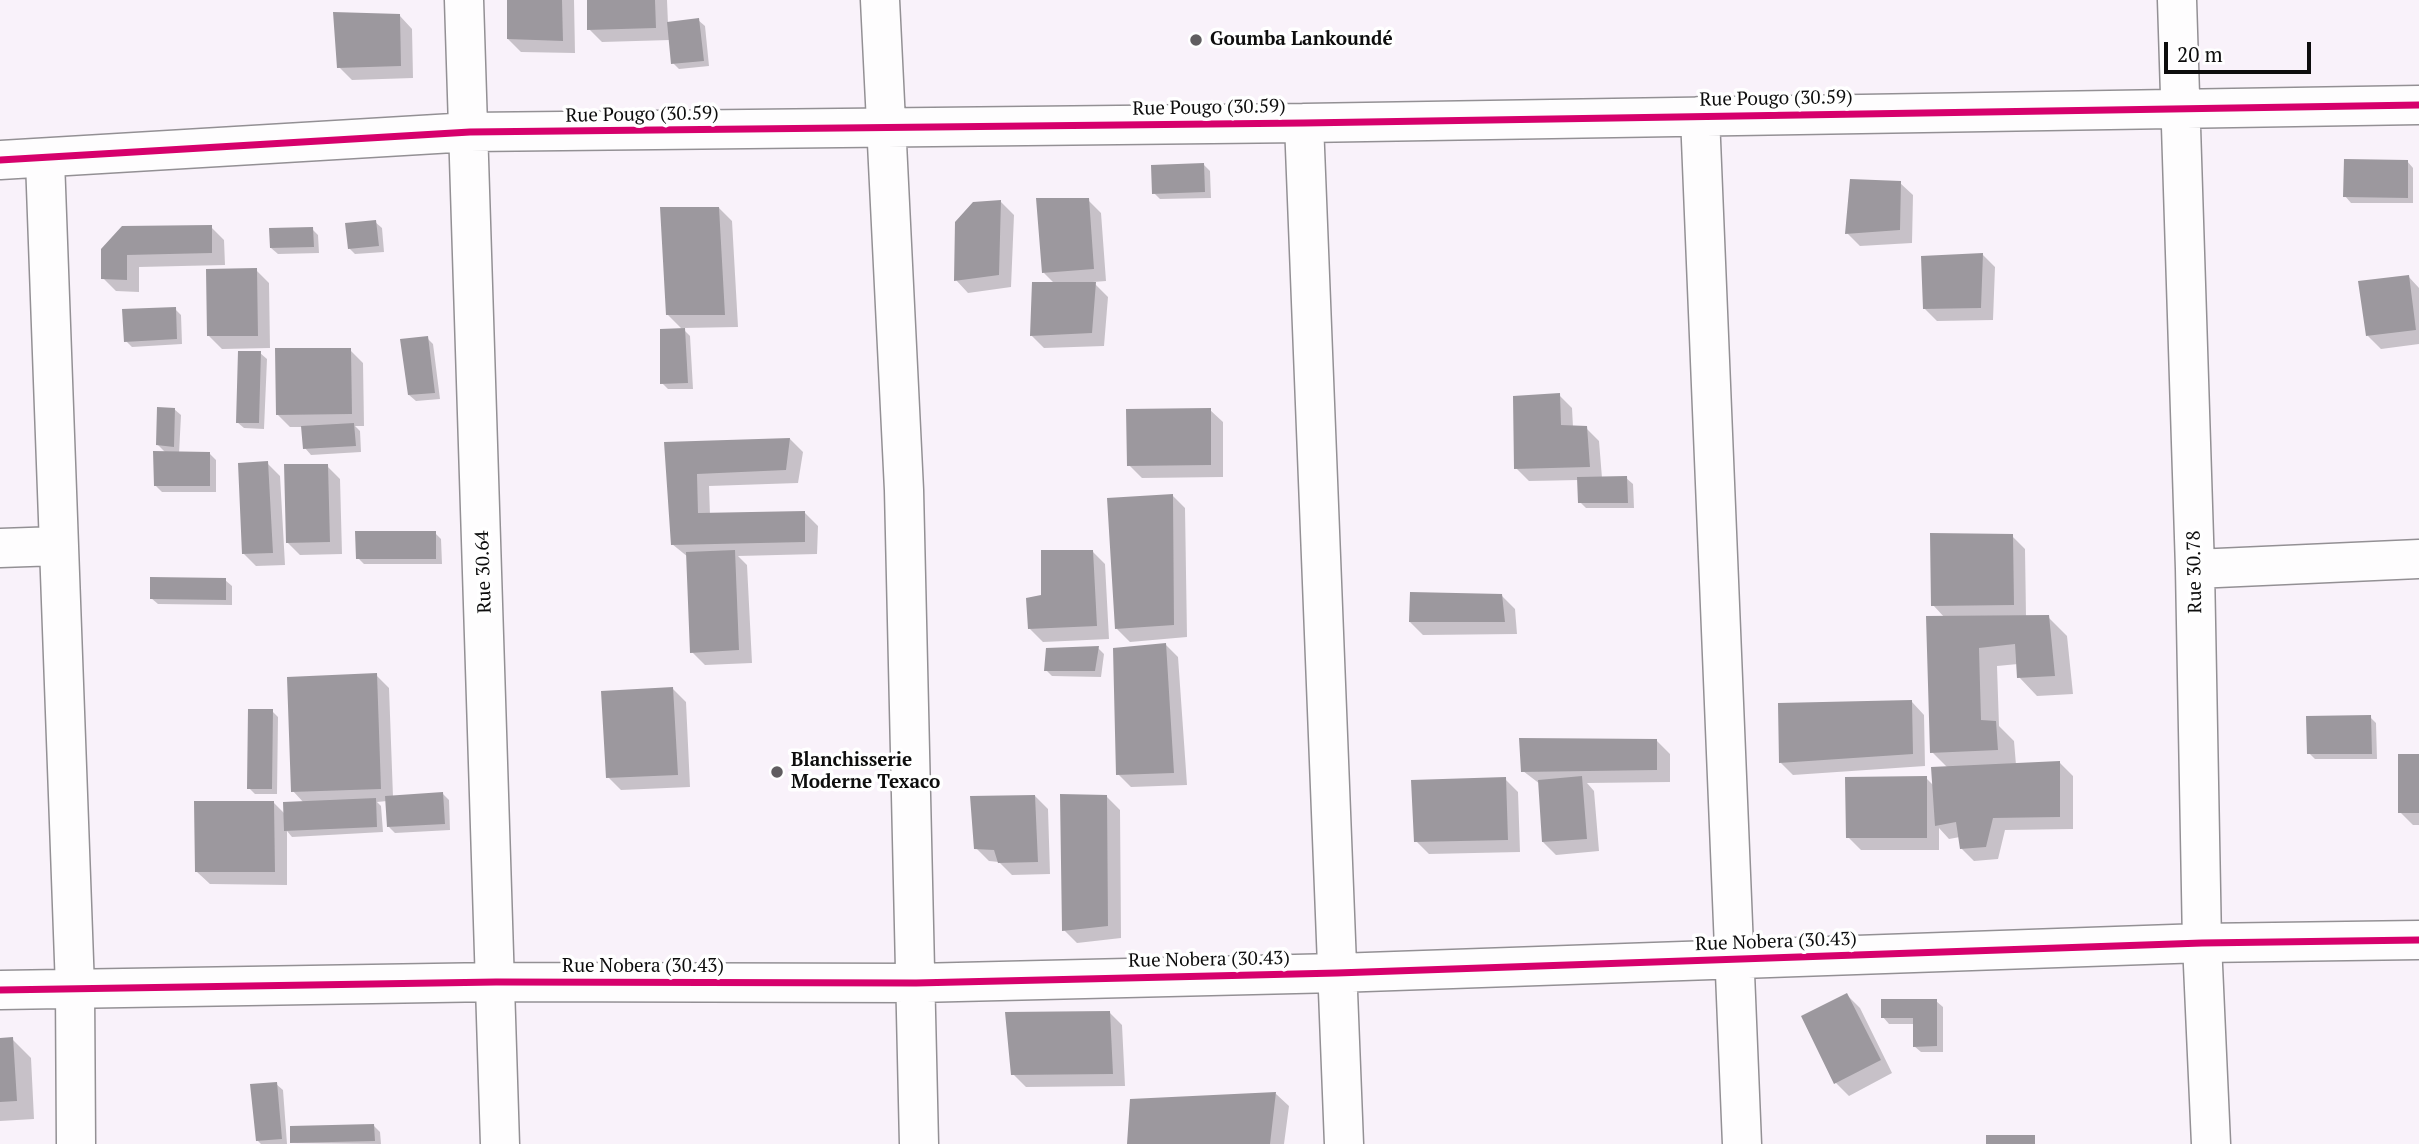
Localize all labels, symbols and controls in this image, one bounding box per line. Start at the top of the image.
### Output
scale bar [2167,28,2314,72]
place label: Goumba Lankoundé [1210,29,1393,51]
marker: Goumba Lankoundé [1188,32,1204,48]
text: 20 m [2177,40,2223,68]
street label: Rue Pougo (30.59) [1699,86,1853,112]
street label: Rue Pougo (30.59) [1132,95,1286,121]
street label: Rue Pougo (30.59) [565,102,719,128]
street label: Rue 30.64 [471,530,497,614]
street label: Rue 30.78 [2183,530,2207,614]
place label: Blanchisserie Moderne Texaco [791,750,940,794]
marker: Blanchisserie Moderne Texaco [769,764,785,780]
street label: Rue Nobera (30.43) [1695,928,1857,956]
street label: Rue Nobera (30.43) [1128,947,1290,973]
street label: Rue Nobera (30.43) [562,956,724,978]

